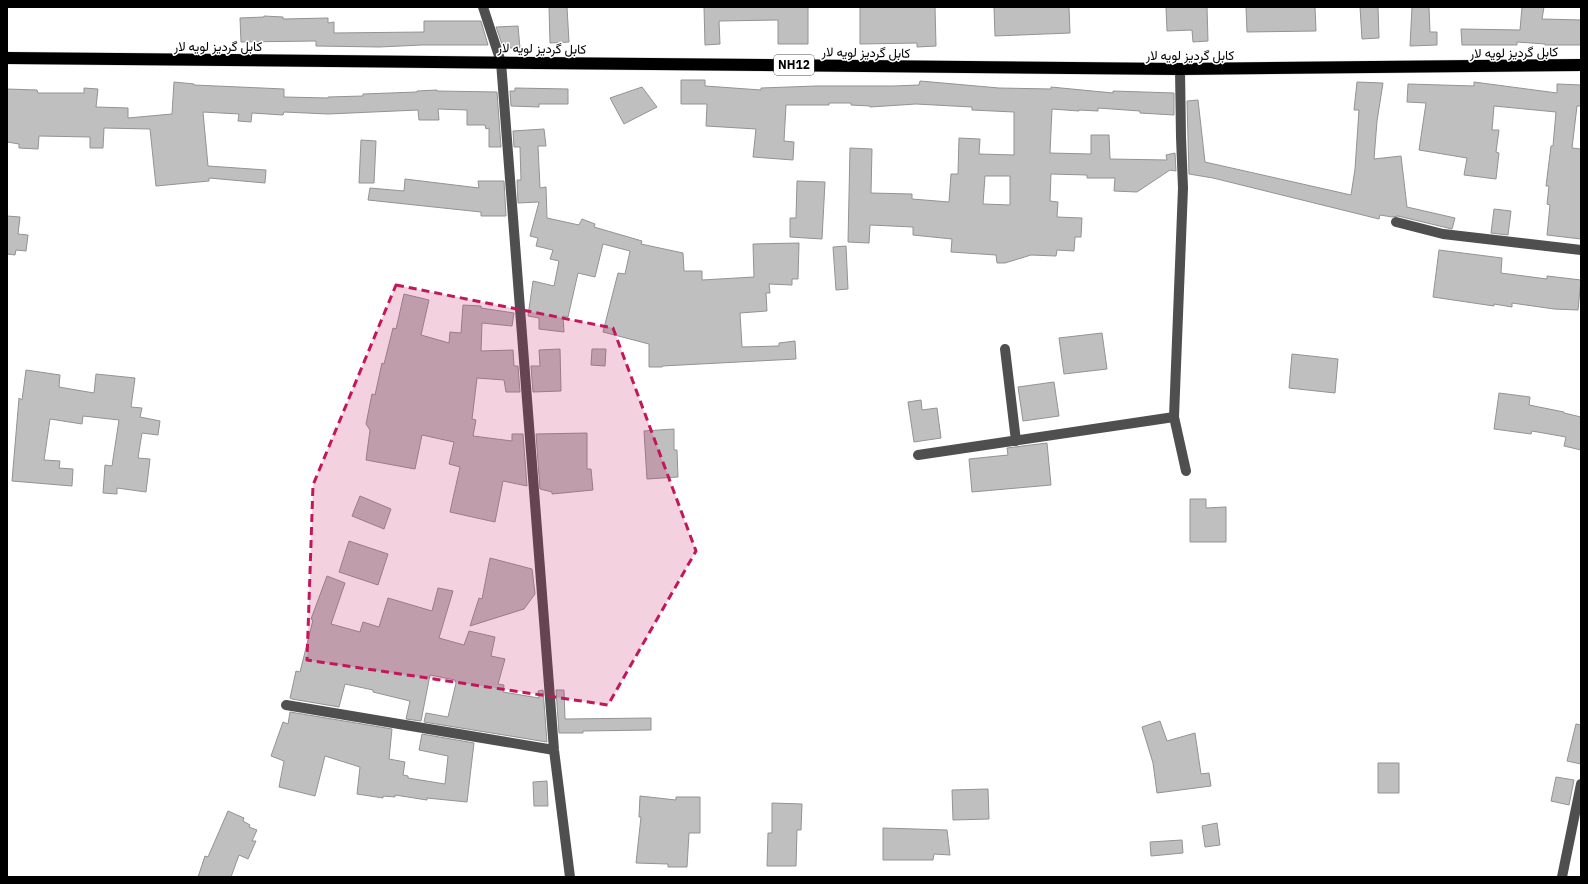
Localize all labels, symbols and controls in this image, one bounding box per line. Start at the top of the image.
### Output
street label: کابل گردیز لویه لار [173,38,263,55]
street label: کابل گردیز لویه لار [497,39,587,58]
street label: کابل گردیز لویه لار [821,43,911,62]
street label: کابل گردیز لویه لار [1469,43,1559,62]
street label: کابل گردیز لویه لار [1145,47,1235,64]
road number: NH12 [774,55,814,75]

